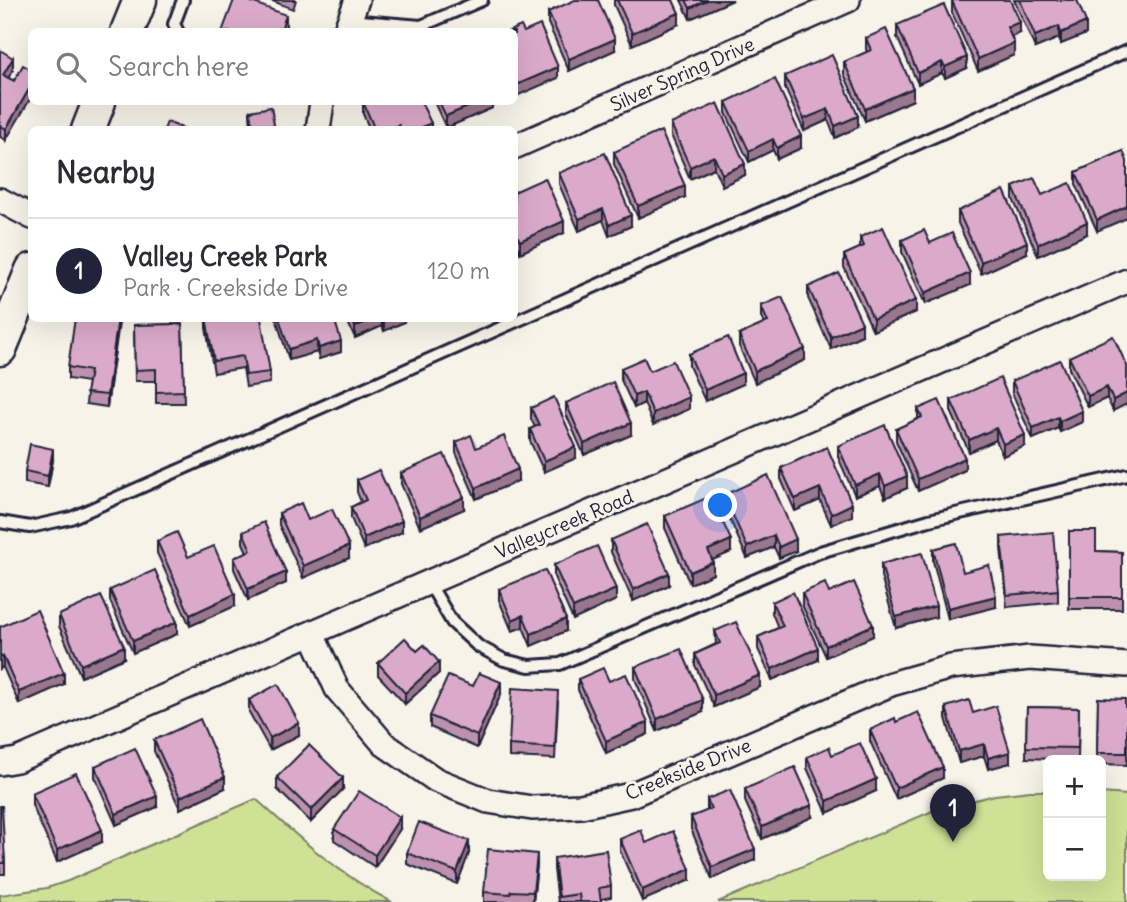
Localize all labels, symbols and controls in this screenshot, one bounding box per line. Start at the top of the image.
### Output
search box [28,28,518,105]
street label: Silver Spring Drive [606,31,758,117]
icon: search [52,48,90,86]
text: Search here [108,50,249,83]
text: Nearby [56,153,156,191]
text: Valley Creek Park [123,240,328,273]
text: 1 [74,256,84,285]
text: 120 m [427,256,490,285]
text: Park · Creekside Drive [123,273,348,302]
street label: Valleycreek Road [491,484,637,564]
your location [703,488,737,522]
street label: Creekside Drive [622,733,754,805]
map controls [1043,755,1106,881]
button: + [1043,755,1106,818]
pin: 1 [930,784,976,842]
button: − [1043,818,1106,881]

